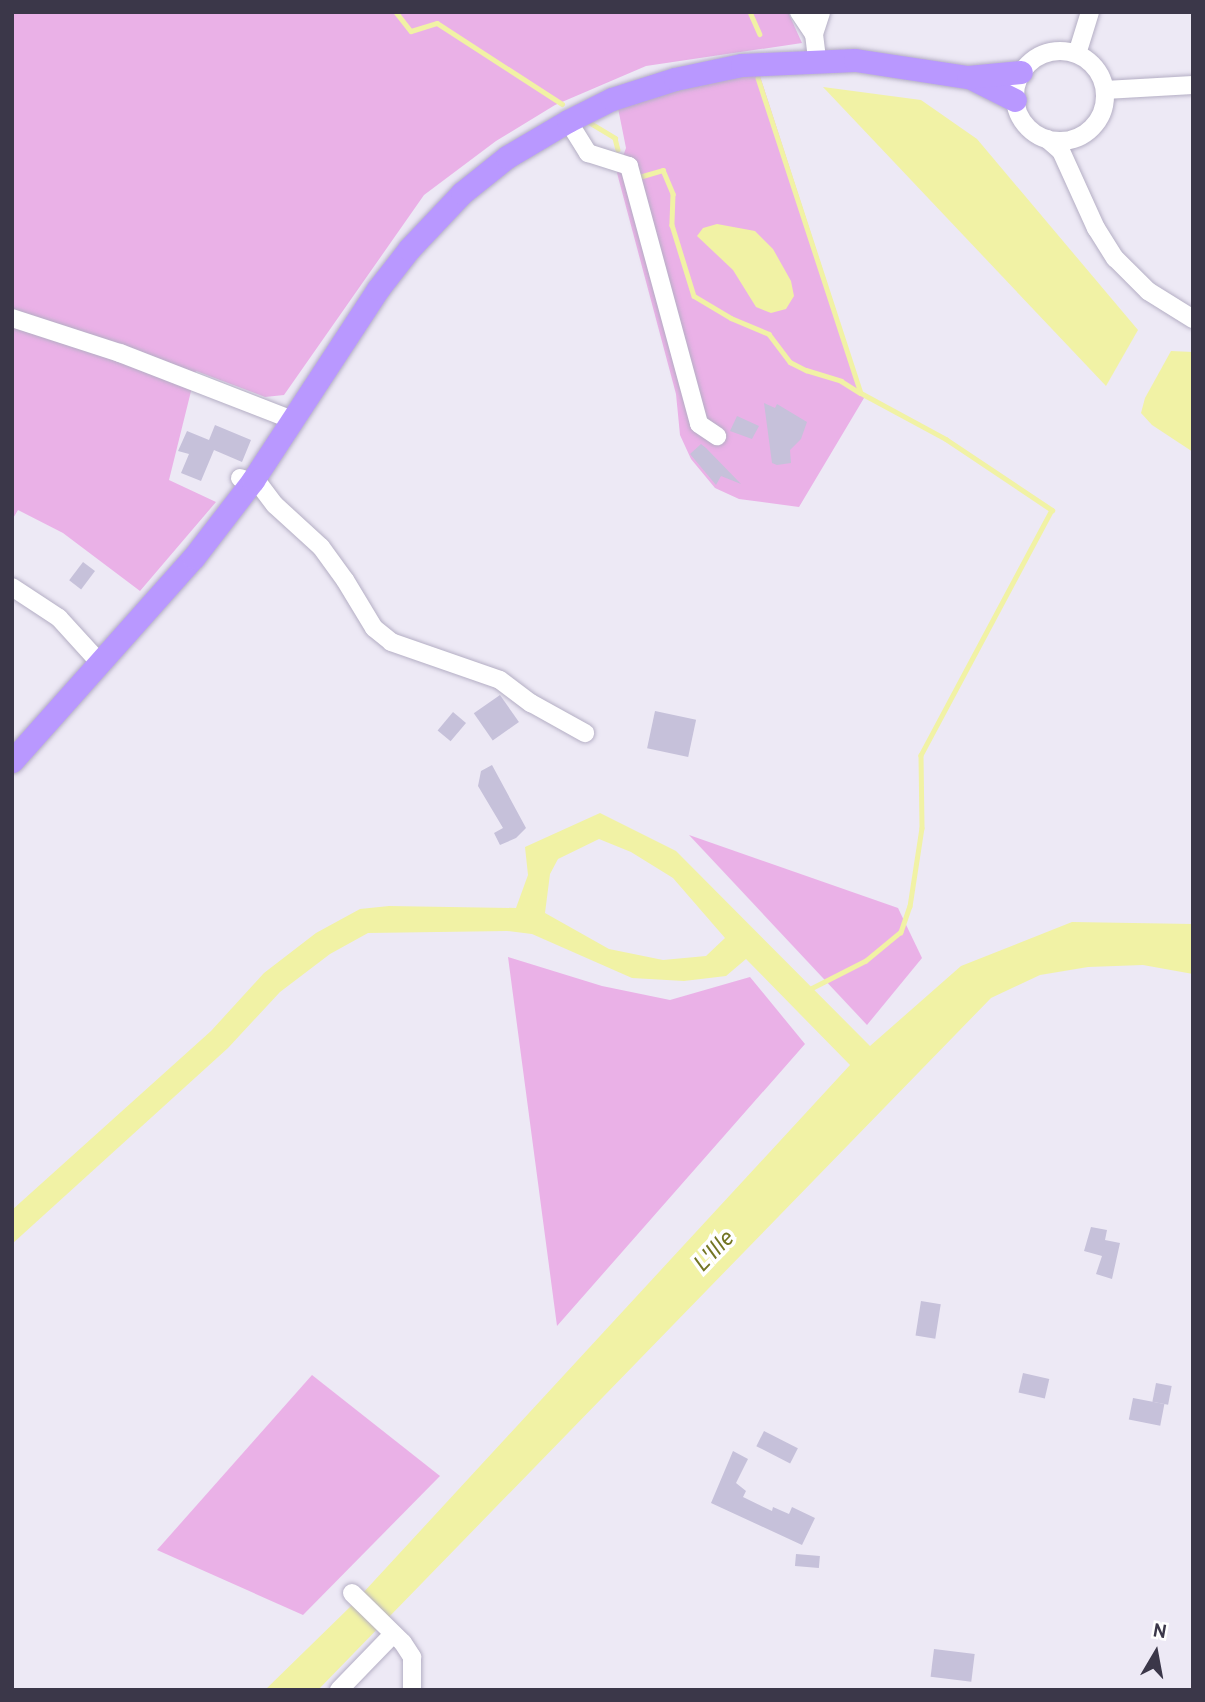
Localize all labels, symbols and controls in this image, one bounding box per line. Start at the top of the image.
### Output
water label: L'Ille [689,1227,741,1279]
north arrow [1121,1618,1191,1688]
text: N [1151,1619,1168,1645]

